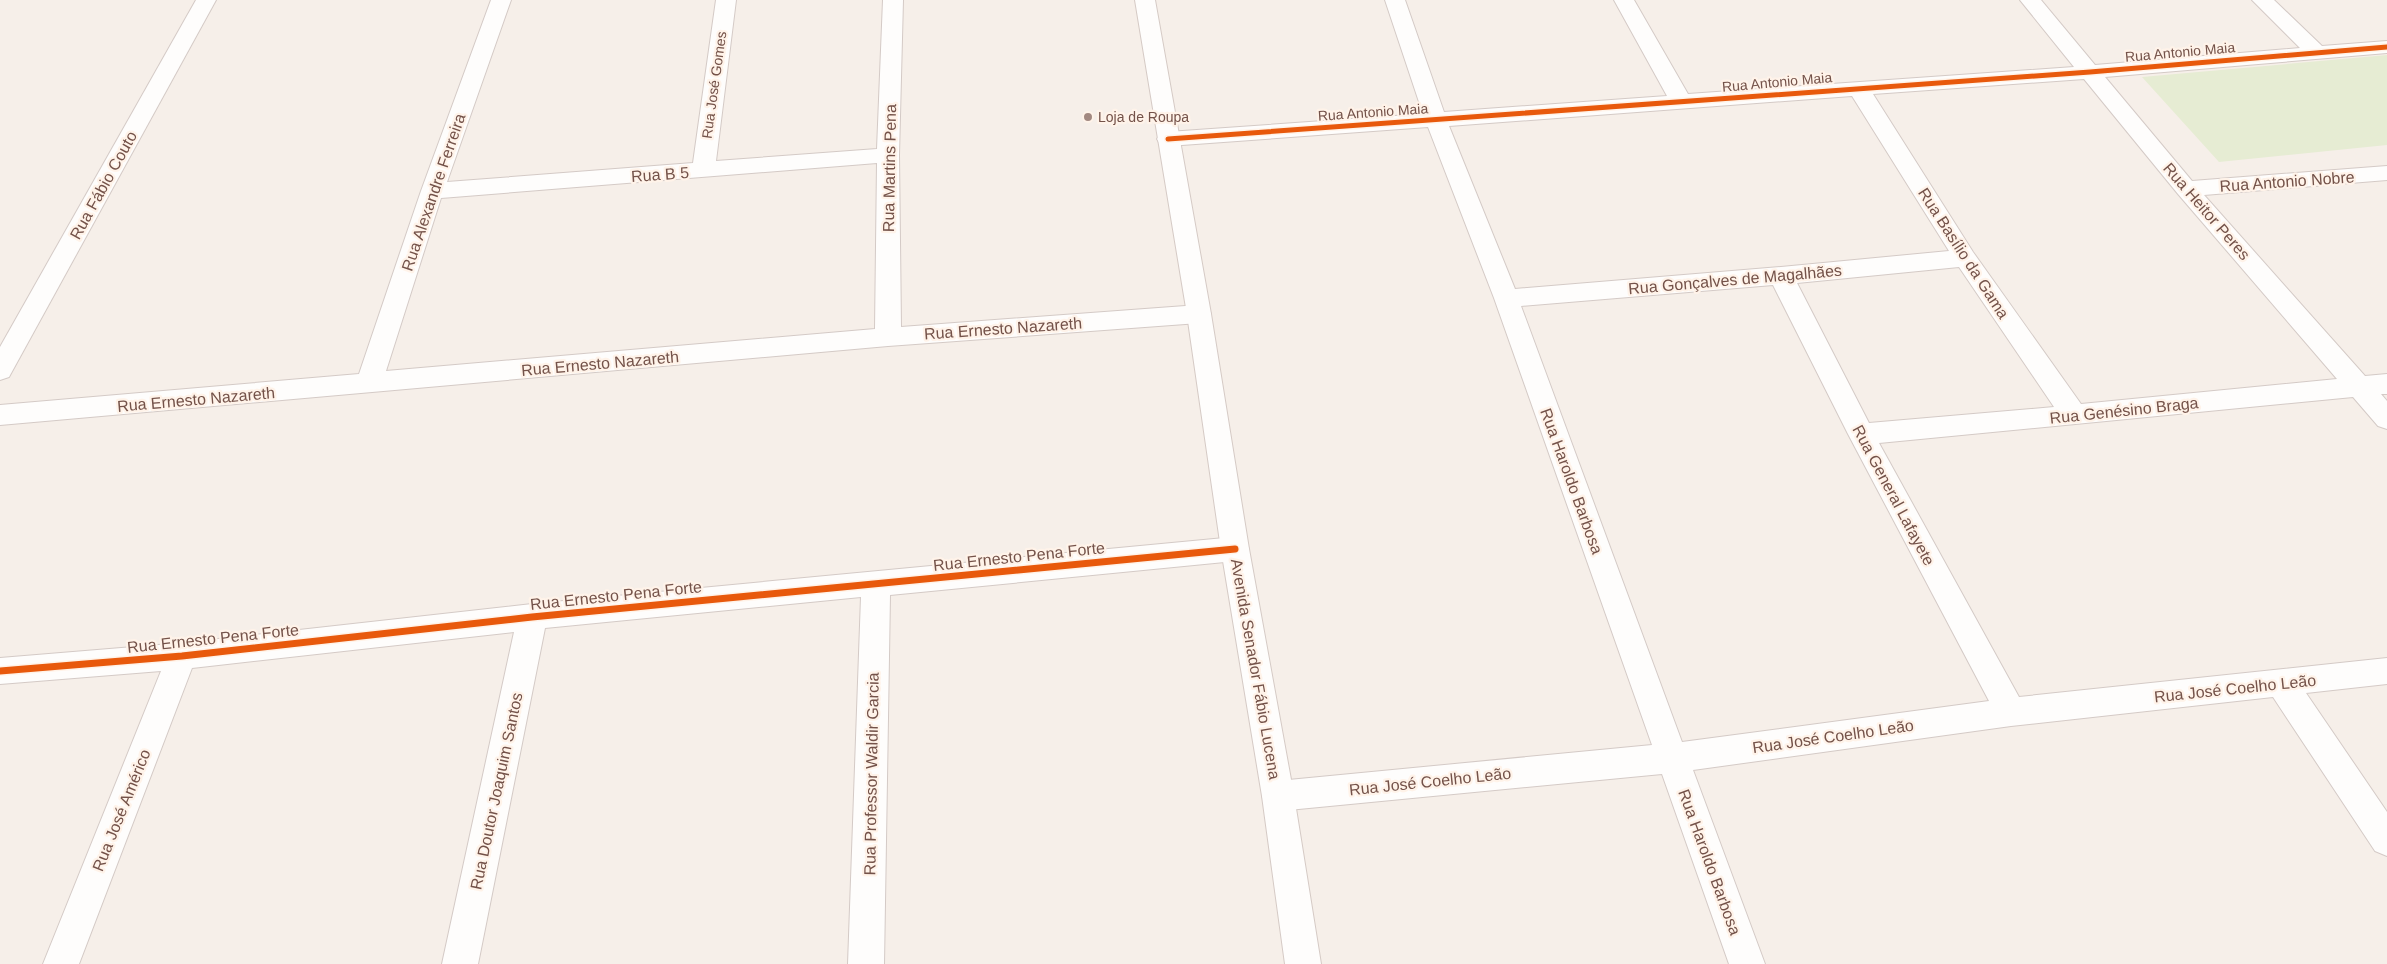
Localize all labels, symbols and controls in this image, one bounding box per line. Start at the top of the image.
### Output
street label: Rua José Gomes [699,30,729,140]
street label: Rua Antonio Maia [2124,39,2236,65]
street label: Rua Antonio Maia [1721,69,1833,95]
street label: Rua Antonio Maia [1317,100,1429,124]
street label: Rua Martins Pena [880,104,899,232]
place label: Loja de Roupa [1098,109,1189,125]
street label: Rua Alexandre Ferreira [399,111,468,273]
marker: Loja de Roupa [1082,111,1094,123]
street label: Rua Fábio Couto [67,128,140,242]
street label: Rua Heitor Peres [2160,159,2253,263]
street label: Rua B 5 [631,164,690,185]
street label: Rua Antonio Nobre [2219,168,2355,195]
street label: Rua Basílio da Gama [1915,185,2012,322]
street label: Rua Gonçalves de Magalhães [1628,262,1843,297]
street label: Rua Ernesto Nazareth [923,314,1083,342]
street label: Rua Ernesto Nazareth [520,348,680,379]
street label: Rua Ernesto Nazareth [116,384,276,415]
street label: Rua Genésino Braga [2049,394,2199,427]
street label: Rua Haroldo Barbosa [1537,406,1606,556]
street label: Rua General Lafayete [1849,422,1938,568]
street label: Rua Ernesto Pena Forte [932,539,1106,574]
street label: Avenida Senador Fábio Lucena [1228,557,1283,781]
street label: Rua Ernesto Pena Forte [529,578,703,613]
street label: Rua Ernesto Pena Forte [126,621,300,656]
street label: Rua Professor Waldir Garcia [861,672,882,876]
street label: Rua José Coelho Leão [2153,672,2317,705]
street label: Rua Doutor Joaquim Santos [467,691,526,891]
street label: Rua José Coelho Leão [1751,717,1915,756]
street label: Rua José Américo [89,747,154,874]
street label: Rua José Coelho Leão [1348,765,1512,798]
street label: Rua Haroldo Barbosa [1675,787,1744,937]

